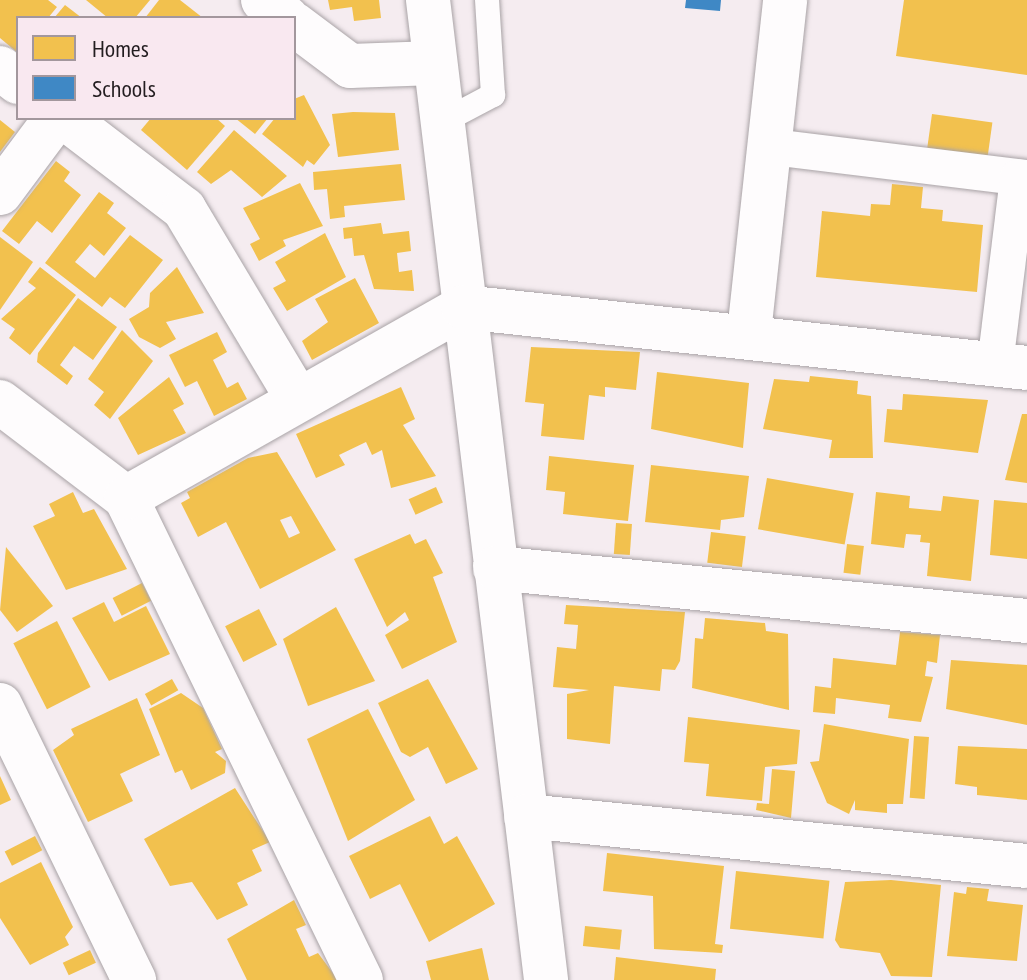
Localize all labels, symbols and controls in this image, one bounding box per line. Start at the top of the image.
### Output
legend [16,16,296,120]
text: Homes [92,33,149,64]
text: Schools [92,73,156,104]

